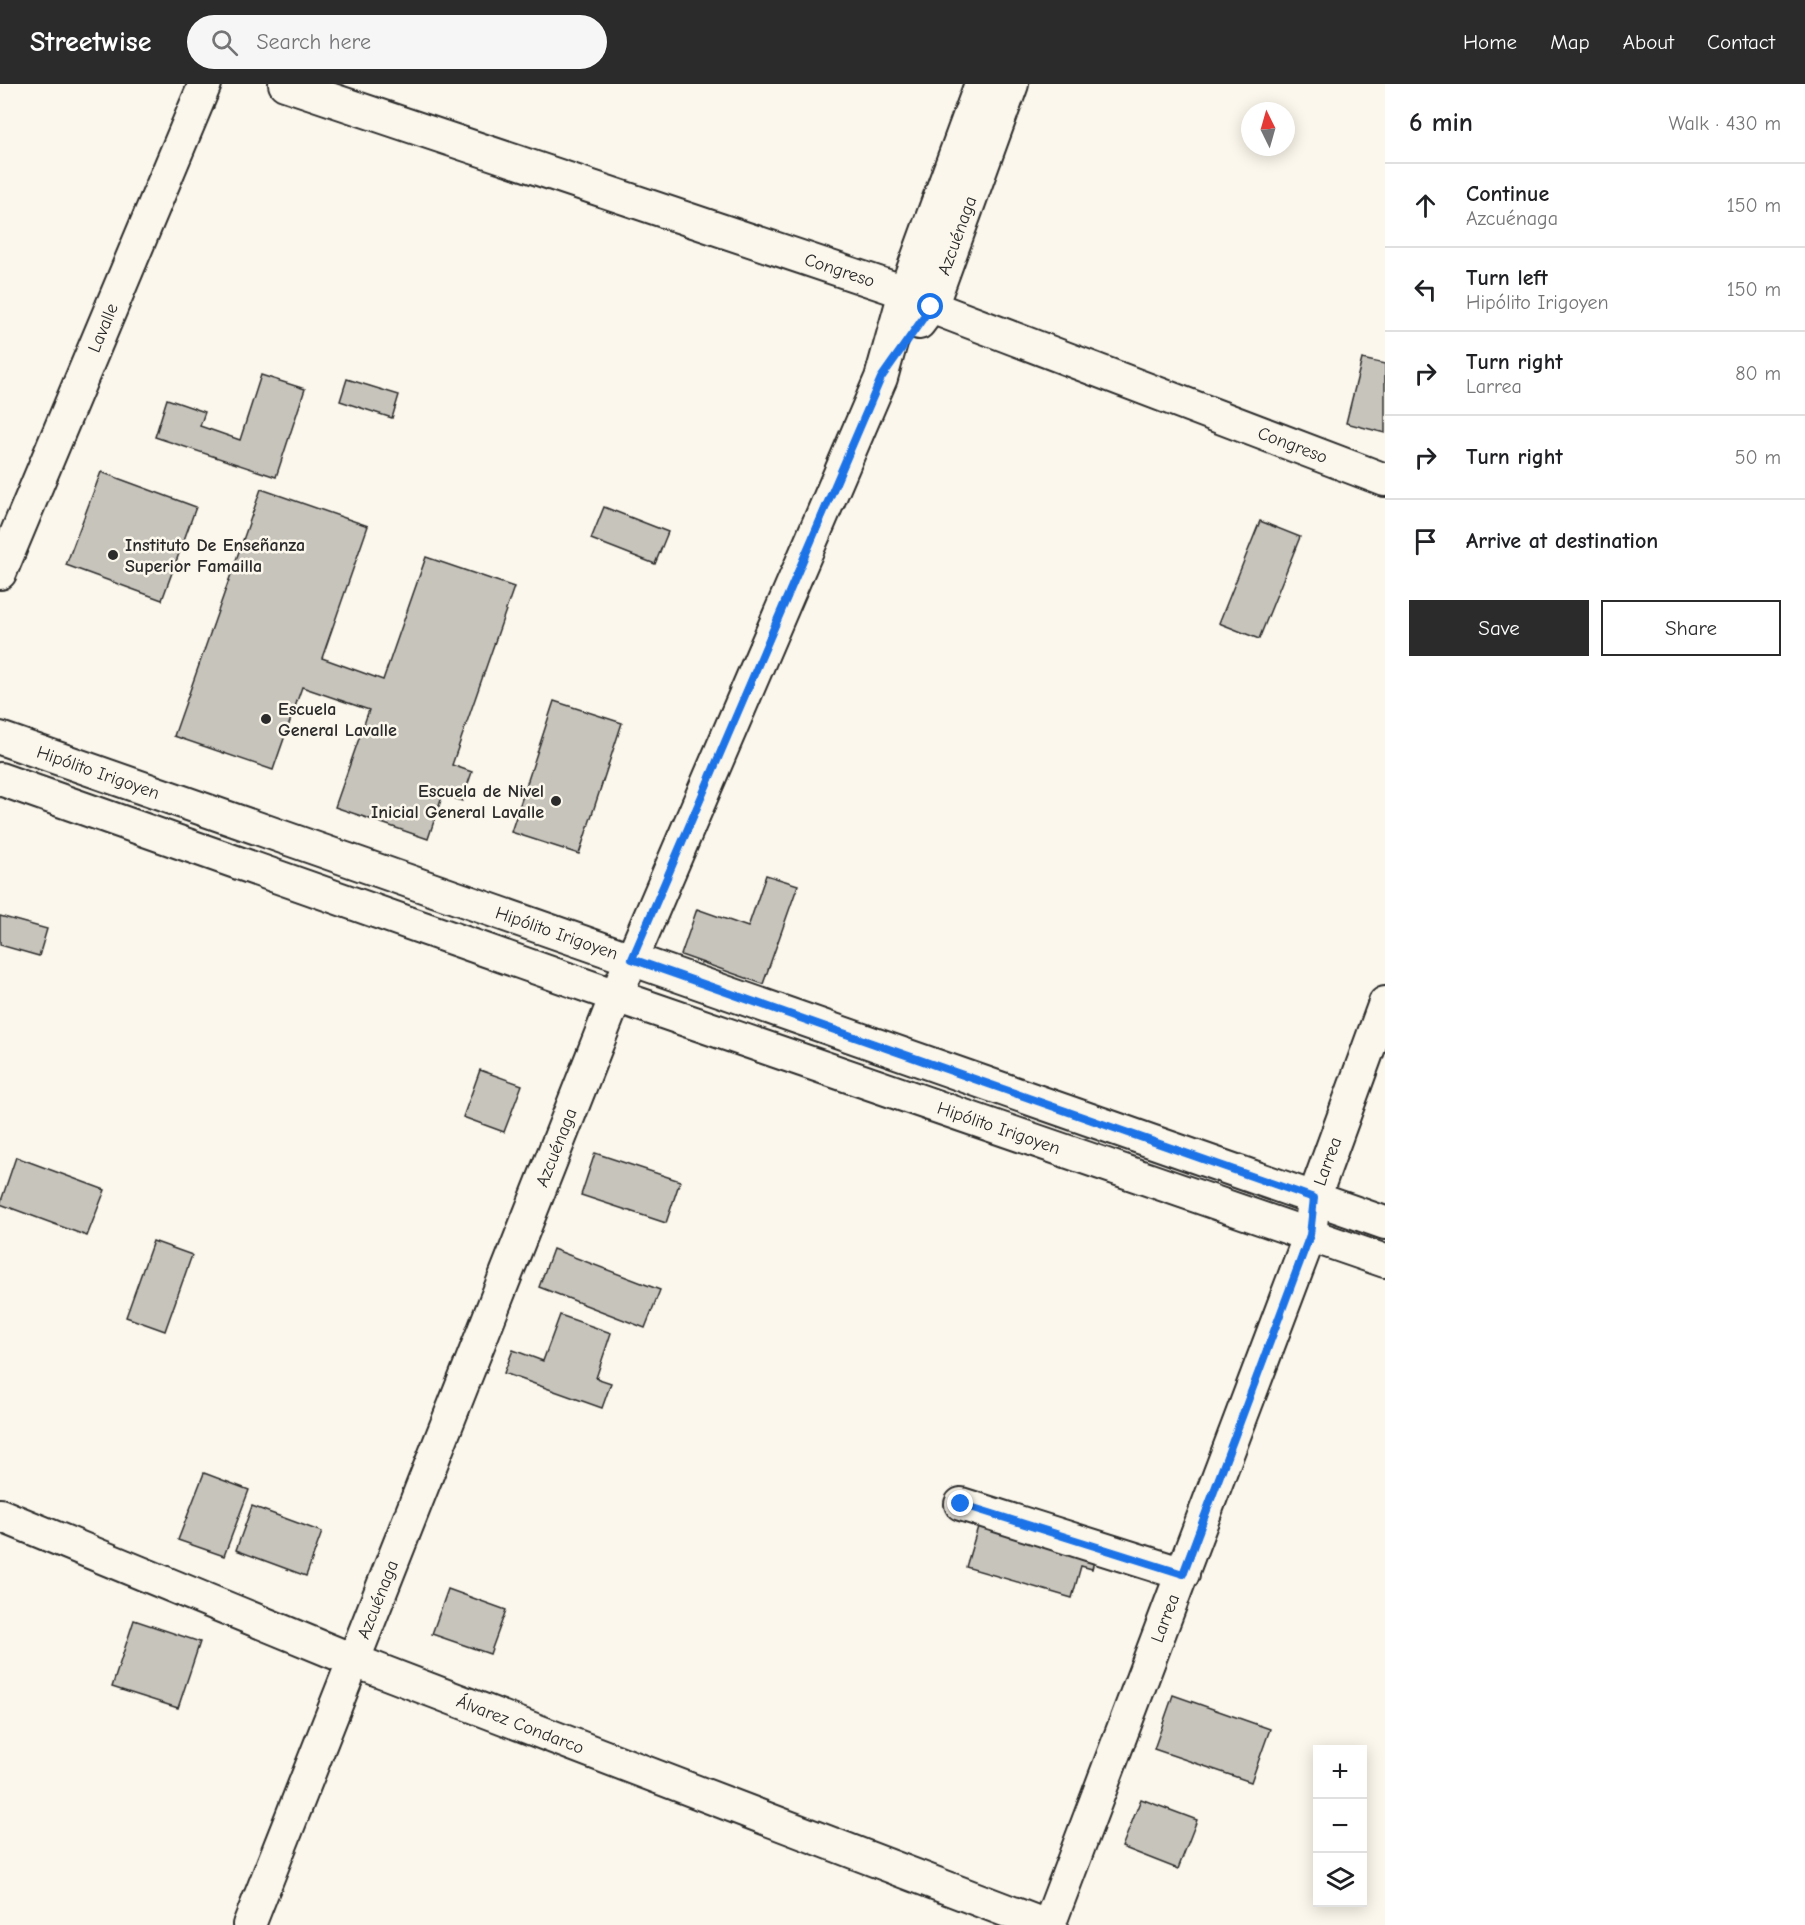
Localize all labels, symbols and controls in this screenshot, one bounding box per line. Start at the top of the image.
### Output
search box [187,15,607,69]
text: Streetwise [30,26,151,58]
icon: search [208,26,241,59]
text: Search here [256,29,371,55]
text: Home [1463,30,1517,54]
text: Map [1550,30,1590,54]
text: About [1623,30,1674,54]
text: Contact [1707,30,1775,54]
north arrow [1241,102,1295,156]
text: 6 min [1409,108,1473,138]
text: Walk · 430 m [1669,112,1781,135]
text: Continue [1466,181,1549,207]
icon: ahead [1409,189,1442,222]
street label: Azcuénaga [933,193,981,278]
text: 150 m [1727,194,1781,217]
text: Azcuénaga [1466,207,1558,230]
street label: Congreso [802,249,878,292]
text: Turn left [1466,265,1548,291]
icon: left [1409,273,1442,306]
text: 150 m [1727,278,1781,301]
text: Hipólito Irigoyen [1466,291,1609,314]
route start [917,293,943,319]
street label: Lavalle [83,300,122,355]
text: Turn right [1466,349,1563,375]
icon: right [1409,357,1442,390]
text: 80 m [1735,362,1781,385]
text: Larrea [1466,375,1522,398]
street label: Congreso [1255,422,1330,468]
icon: right [1409,441,1442,474]
text: Turn right [1466,444,1563,470]
text: 50 m [1735,446,1781,469]
icon: arrive [1409,525,1442,558]
text: Arrive at destination [1466,528,1658,554]
place label: Instituto De Enseñanza Superior Famailla [125,535,305,577]
marker: Instituto De Enseñanza Superior Famailla [106,548,120,562]
button: Save [1409,600,1589,656]
button: Share [1601,600,1781,656]
place label: Escuela General Lavalle [278,699,397,741]
marker: Escuela General Lavalle [259,712,273,726]
street label: Hipólito Irigoyen [34,741,162,804]
place label: Escuela de Nivel Inicial General Lavalle [371,781,544,823]
marker: Escuela de Nivel Inicial General Lavalle [549,794,563,808]
street label: Hipólito Irigoyen [493,902,621,964]
street label: Hipólito Irigoyen [935,1097,1063,1159]
street label: Azcuénaga [531,1105,581,1190]
street label: Larrea [1309,1134,1346,1189]
route end [947,1490,973,1516]
street label: Azcuénaga [353,1557,403,1642]
street label: Larrea [1146,1591,1184,1645]
street label: Álvarez Condarco [454,1690,587,1758]
map controls [1313,1745,1367,1907]
button: + [1313,1745,1367,1799]
button: − [1313,1799,1367,1853]
button: layers [1313,1853,1367,1907]

